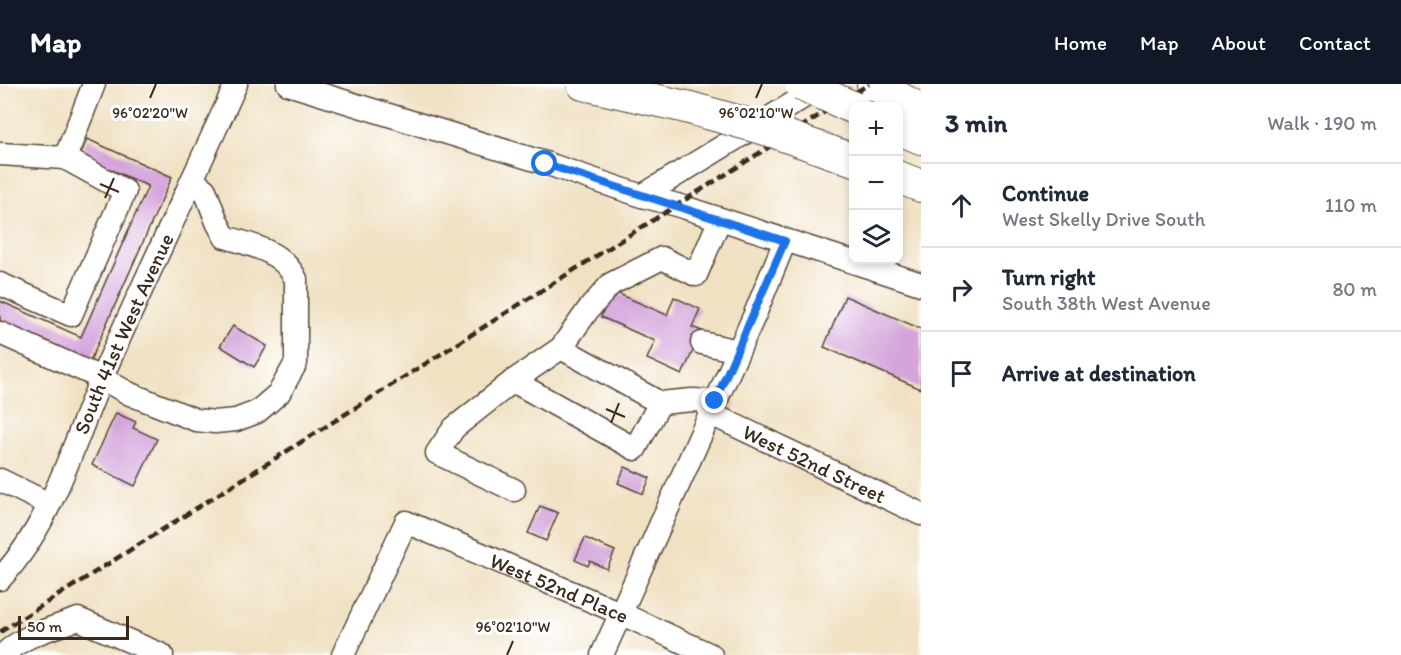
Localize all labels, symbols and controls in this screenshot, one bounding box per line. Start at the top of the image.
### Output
text: Map [30,25,81,59]
text: Home [1054,30,1107,55]
text: Map [1140,30,1179,55]
text: About [1212,30,1266,55]
text: Contact [1299,30,1371,55]
map controls [849,102,903,264]
button: + [849,102,903,156]
text: 96°02'20"W [112,104,188,122]
text: 96°02'10"W [719,104,793,122]
text: 3 min [945,107,1007,139]
text: Walk · 190 m [1267,111,1377,135]
route start [531,150,557,176]
button: − [849,156,903,210]
text: Continue [1002,180,1089,207]
icon: ahead [945,189,978,222]
text: 110 m [1325,193,1377,217]
text: West Skelly Drive South [1002,207,1206,231]
button: layers [849,210,903,264]
street label: South 41st West Avenue [68,229,178,437]
text: Turn right [1002,264,1096,291]
icon: right [945,273,978,306]
text: 80 m [1332,277,1377,301]
text: South 38th West Avenue [1002,291,1211,315]
icon: arrive [945,357,978,390]
text: Arrive at destination [1002,360,1196,387]
route end [701,387,727,413]
street label: West 52nd Street [739,419,890,508]
street label: West 52nd Place [486,547,633,628]
scale bar [18,613,129,640]
text: 50 m [27,617,62,636]
text: 96°02'10"W [476,618,550,636]

